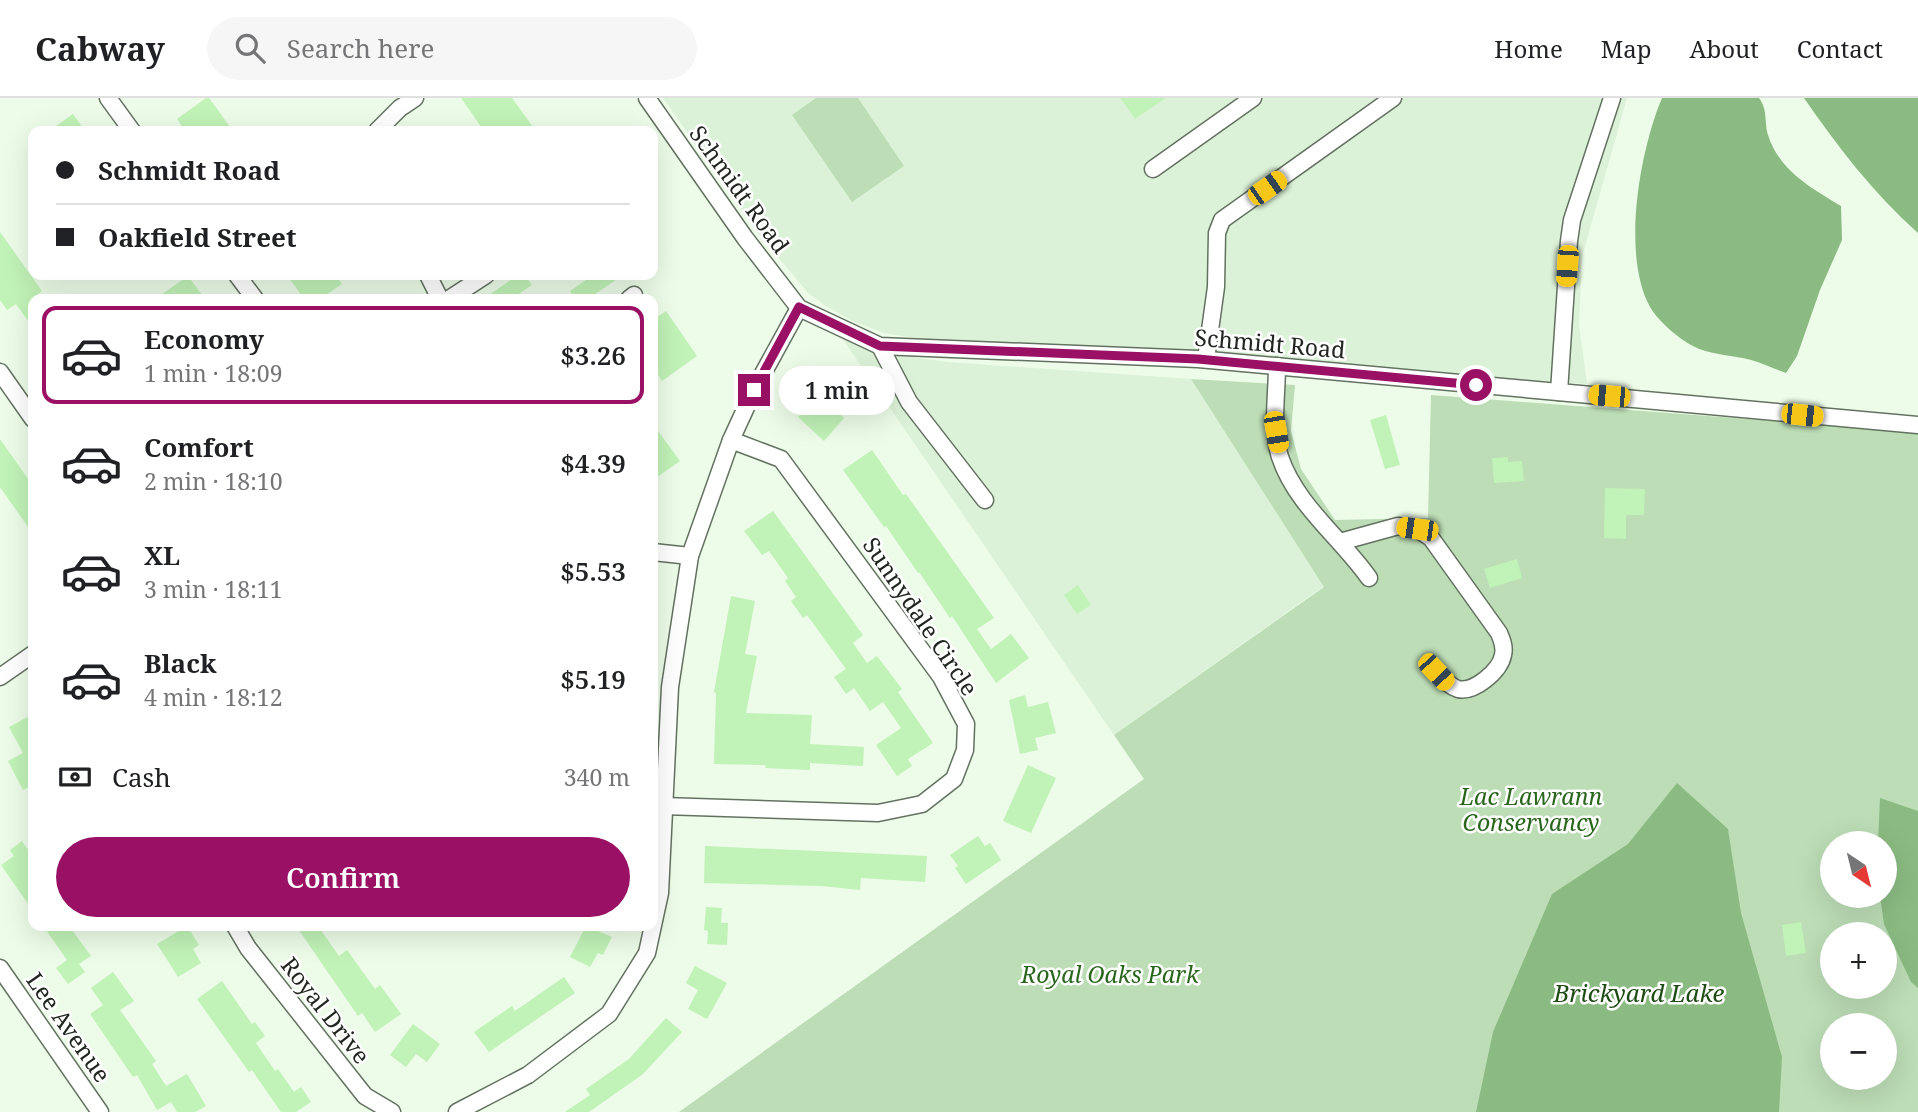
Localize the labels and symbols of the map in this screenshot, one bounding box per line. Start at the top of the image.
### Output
street label: Schmidt Road [683,118,797,260]
car [1244,167,1291,209]
car [1556,244,1579,288]
street label: Schmidt Road [1193,320,1347,366]
callout: 1 min [778,366,894,414]
route start [1460,369,1492,401]
route end [738,374,770,406]
car [1588,384,1631,408]
car [1781,402,1824,428]
car [1263,409,1290,455]
car [1395,516,1440,542]
street label: Sunnydale Circle [856,530,986,702]
car [1414,649,1459,695]
park label: Lac Lawrann Conservancy [1459,780,1602,838]
north arrow [1820,831,1897,908]
street label: Royal Drive [274,950,378,1070]
park label: Royal Oaks Park [1020,958,1200,990]
street label: Lee Avenue [19,966,119,1088]
water label: Brickyard Lake [1553,976,1725,1009]

